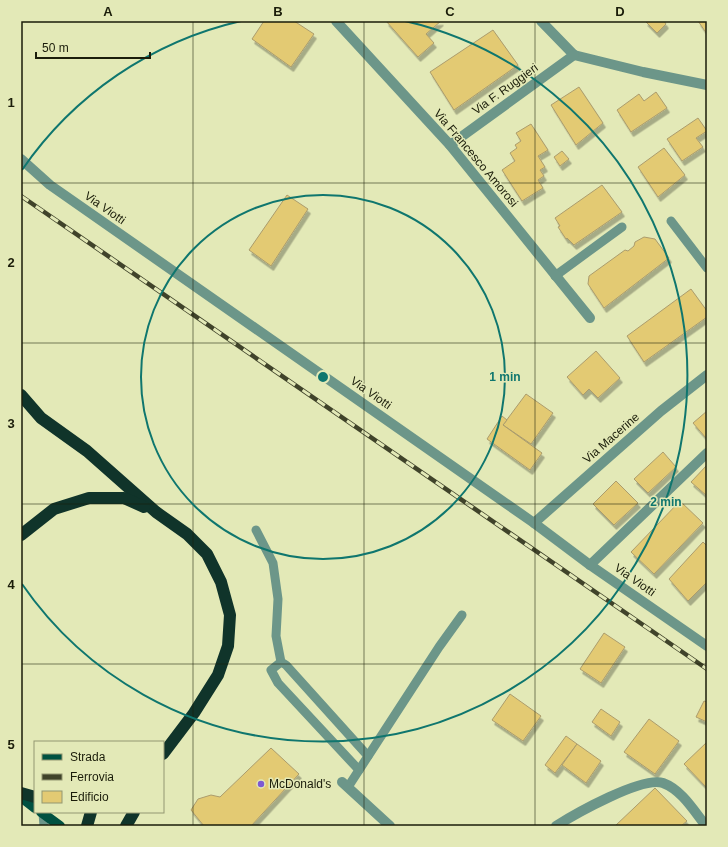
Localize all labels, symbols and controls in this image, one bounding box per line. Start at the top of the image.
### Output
text: A [103,4,113,19]
text: B [273,4,283,19]
text: C [445,4,455,19]
text: D [615,4,625,19]
scale bar [36,34,150,60]
text: 50 m [42,41,69,55]
street label: Via F. Ruggieri [469,60,541,118]
text: 1 [7,95,15,110]
street label: Via Francesco Amorosi [431,106,521,210]
street label: Via Viotti [82,189,128,227]
text: 2 [7,255,15,270]
centre of rings [316,370,330,384]
text: 1 min [489,370,521,384]
street label: Via Viotti [348,374,394,412]
street label: Via Macerine [580,410,642,466]
text: 3 [7,416,15,431]
text: 2 min [650,495,682,509]
street label: Via Viotti [612,561,658,599]
text: 4 [7,577,15,592]
text: 5 [7,737,15,752]
legend [34,741,164,813]
text: Strada [70,750,106,764]
text: Ferrovia [70,770,114,784]
place label: McDonald's [269,777,331,791]
marker: McDonald's [256,779,266,789]
text: Edificio [70,790,109,804]

